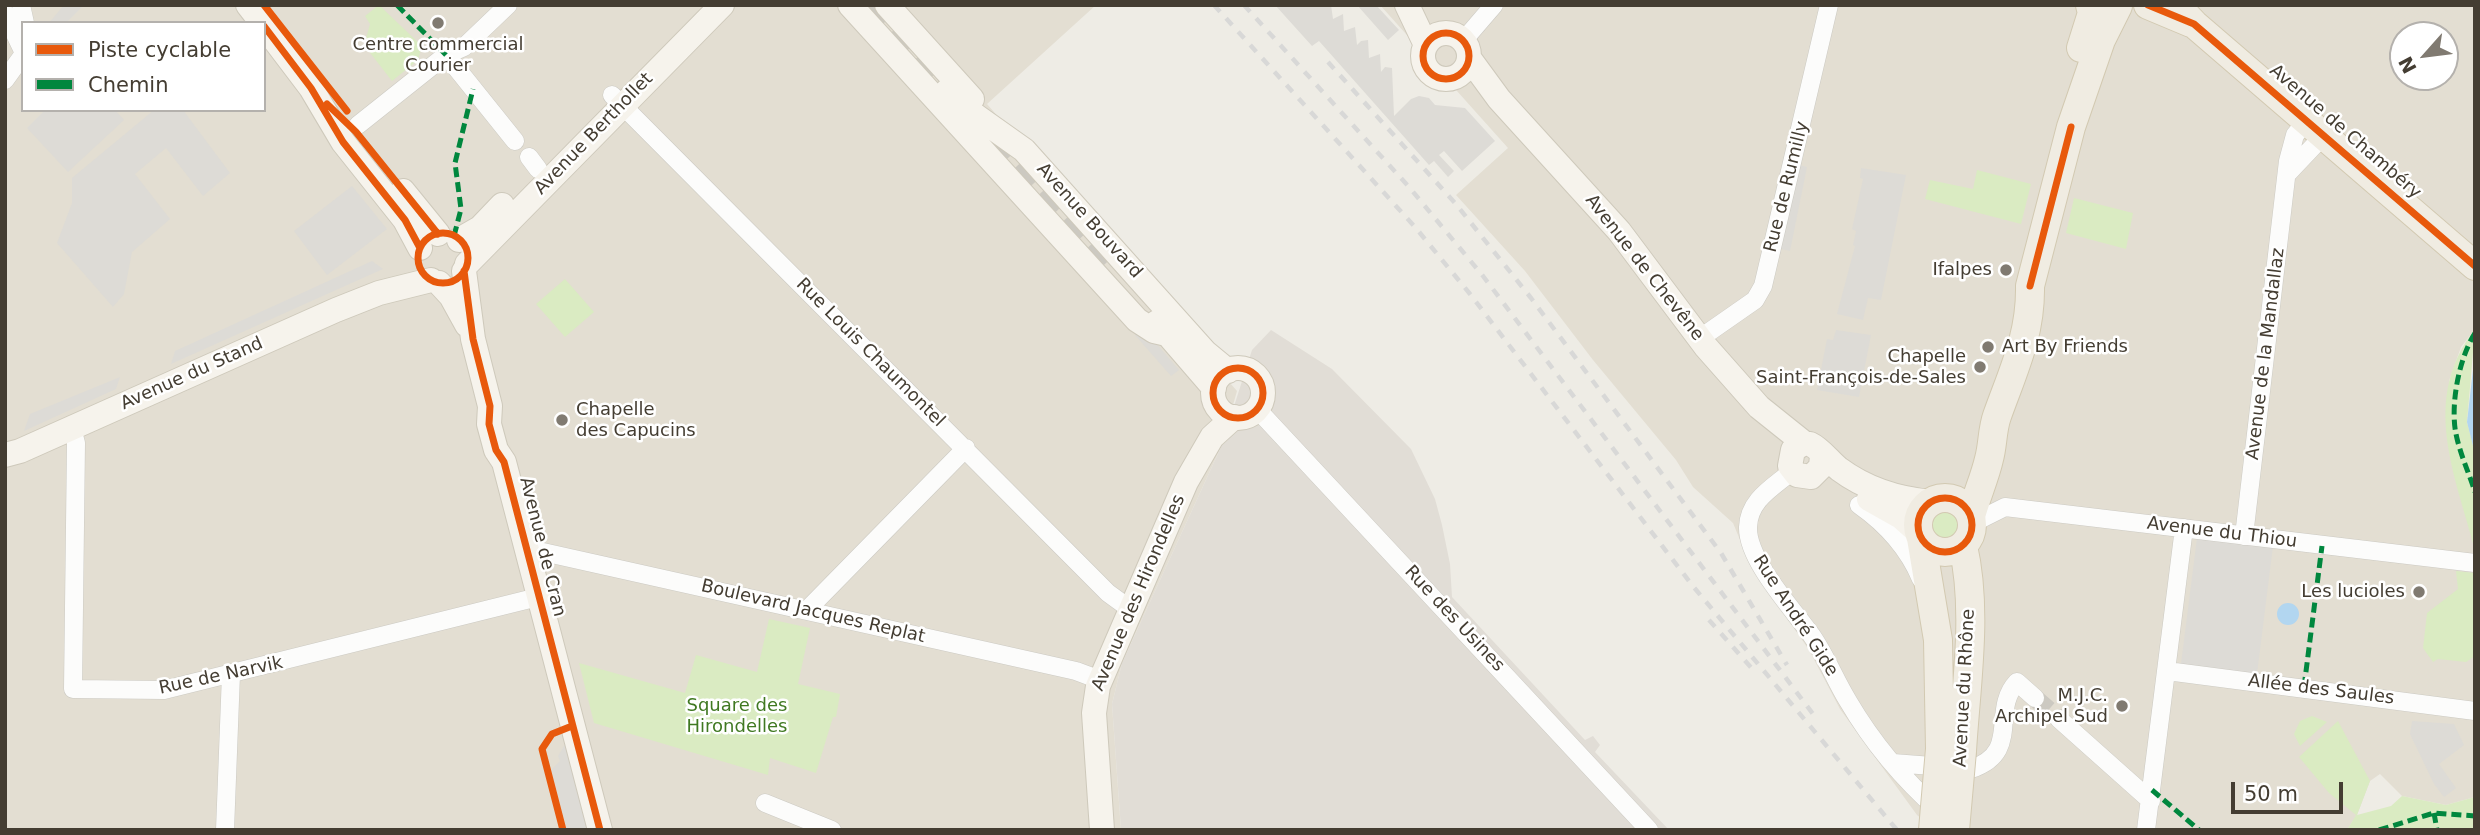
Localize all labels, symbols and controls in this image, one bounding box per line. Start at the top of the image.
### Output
marker: Centre commercial Courier [430,15,446,31]
legend [21,21,266,112]
north arrow [2389,21,2459,91]
place label: Centre commercial Courier [353,34,523,76]
text: Piste cyclable [88,38,231,62]
text: N [2394,53,2421,77]
street label: Avenue de Chambéry [2265,60,2425,204]
street label: Avenue Berthollet [530,69,658,199]
text: Chemin [88,73,169,97]
street label: Rue de Rumilly [1760,119,1814,255]
street label: Avenue Bouvard [1032,159,1146,283]
street label: Avenue de Chevêne [1580,190,1708,346]
street label: Avenue de la Mandallaz [2242,247,2290,461]
place label: Ifalpes [1932,259,1992,281]
marker: Ifalpes [1998,262,2014,278]
street label: Rue Louis Chaumontel [791,274,949,432]
street label: Avenue du Stand [117,333,267,415]
place label: Art By Friends [2002,336,2128,358]
marker: Art By Friends [1980,339,1996,355]
place label: Chapelle Saint-François-de-Sales [1756,346,1966,388]
marker: Chapelle Saint-François-de-Sales [1972,359,1988,375]
place label: Chapelle des Capucins [576,399,696,442]
marker: Chapelle des Capucins [554,412,570,428]
street label: Avenue de Cran [514,475,570,619]
street label: Avenue des Hirondelles [1088,492,1190,694]
street label: Avenue du Thiou [2146,513,2298,553]
street label: Rue André Gide [1748,551,1842,681]
street label: Rue des Usines [1399,562,1509,676]
street label: Boulevard Jacques Replat [699,576,927,648]
place label: Les lucioles [2301,581,2405,603]
marker: Les lucioles [2411,584,2427,600]
street label: Avenue du Rhône [1950,608,1980,768]
street label: Rue de Narvik [157,652,285,700]
street label: Allée des Saules [2247,670,2395,710]
place label: M.J.C. Archipel Sud [1995,685,2108,728]
park label: Square des Hirondelles [687,695,787,738]
marker: M.J.C. Archipel Sud [2114,698,2130,714]
scale bar [2235,768,2347,812]
text: 50 m [2244,782,2298,806]

